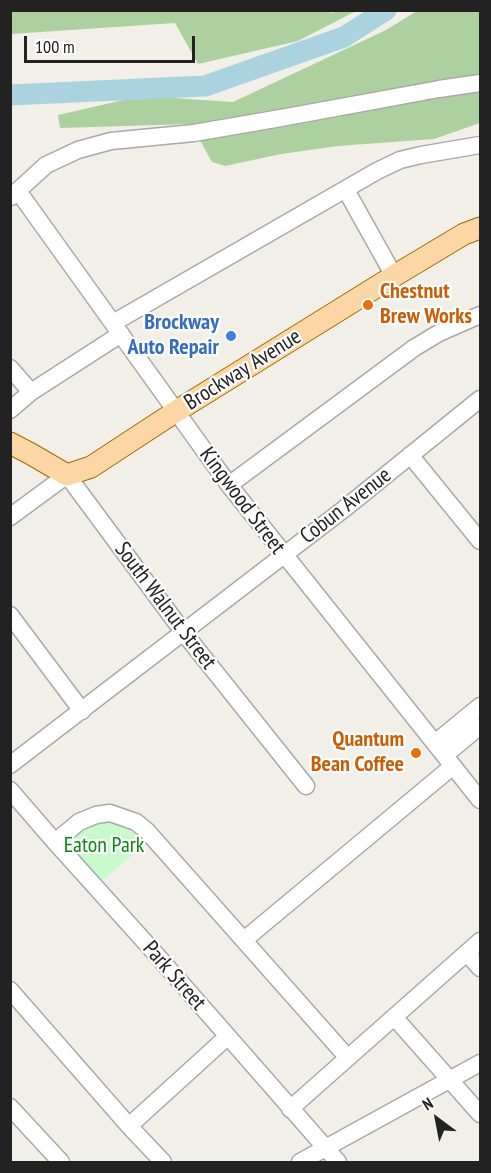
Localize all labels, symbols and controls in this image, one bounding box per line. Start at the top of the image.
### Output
scale bar [27,24,198,62]
text: 100 m [35,35,75,58]
place label: Chestnut Brew Works [380,279,472,330]
marker: Chestnut Brew Works [361,298,375,312]
place label: Brockway Auto Repair [128,310,219,362]
street label: Brockway Avenue [180,324,306,416]
marker: Brockway Auto Repair [224,329,238,343]
street label: Kingwood Street [193,443,291,559]
street label: Cobun Avenue [295,462,397,550]
street label: South Walnut Street [109,537,221,675]
place label: Quantum Bean Coffee [311,727,404,778]
marker: Quantum Bean Coffee [409,746,423,760]
park label: Eaton Park [64,833,144,859]
street label: Park Street [137,936,211,1016]
north arrow [407,1089,467,1149]
text: N [418,1093,436,1115]

